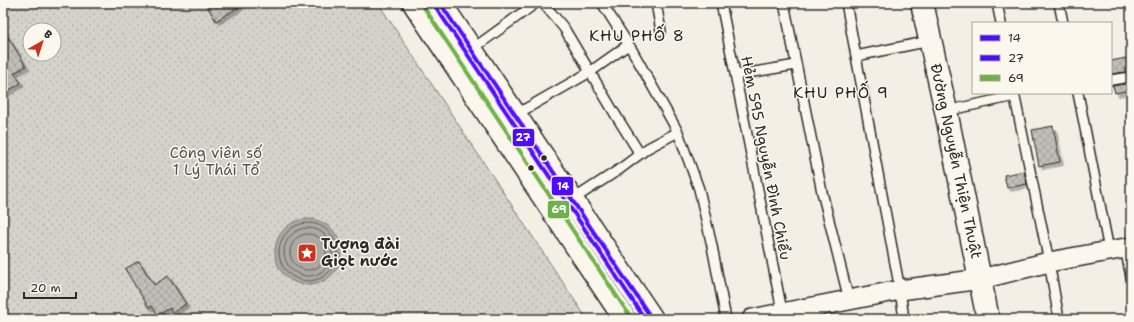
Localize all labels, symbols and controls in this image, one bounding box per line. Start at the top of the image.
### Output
north arrow [22,22,62,62]
legend [972,22,1112,94]
district label: KHU PHỐ 8 [589,23,685,46]
text: B [41,27,55,43]
text: 14 [1008,30,1021,46]
text: 27 [1008,50,1024,66]
street label: Hẻm 595 Nguyễn Ðình Chiểu [736,54,796,262]
street label: Đường Nguyễn Thiện Thuật [926,62,986,260]
text: 69 [1008,70,1024,86]
district label: KHU PHỐ 9 [793,80,889,103]
line badge: 27 [512,128,535,147]
text: 27 [516,130,531,145]
park label: Công viên số 1 Lý Thái Tổ [170,143,262,180]
unlabelled marker [539,153,549,163]
unlabelled marker [526,163,536,173]
line badge: 14 [551,176,574,196]
text: 14 [557,179,570,194]
line badge: 69 [547,200,570,219]
text: 69 [552,202,567,217]
place label: Tượng đài Giọt nước [321,234,400,271]
place icon: Tượng đài Giọt nước [296,242,318,264]
scale bar [24,274,76,300]
text: 20 m [30,280,61,296]

